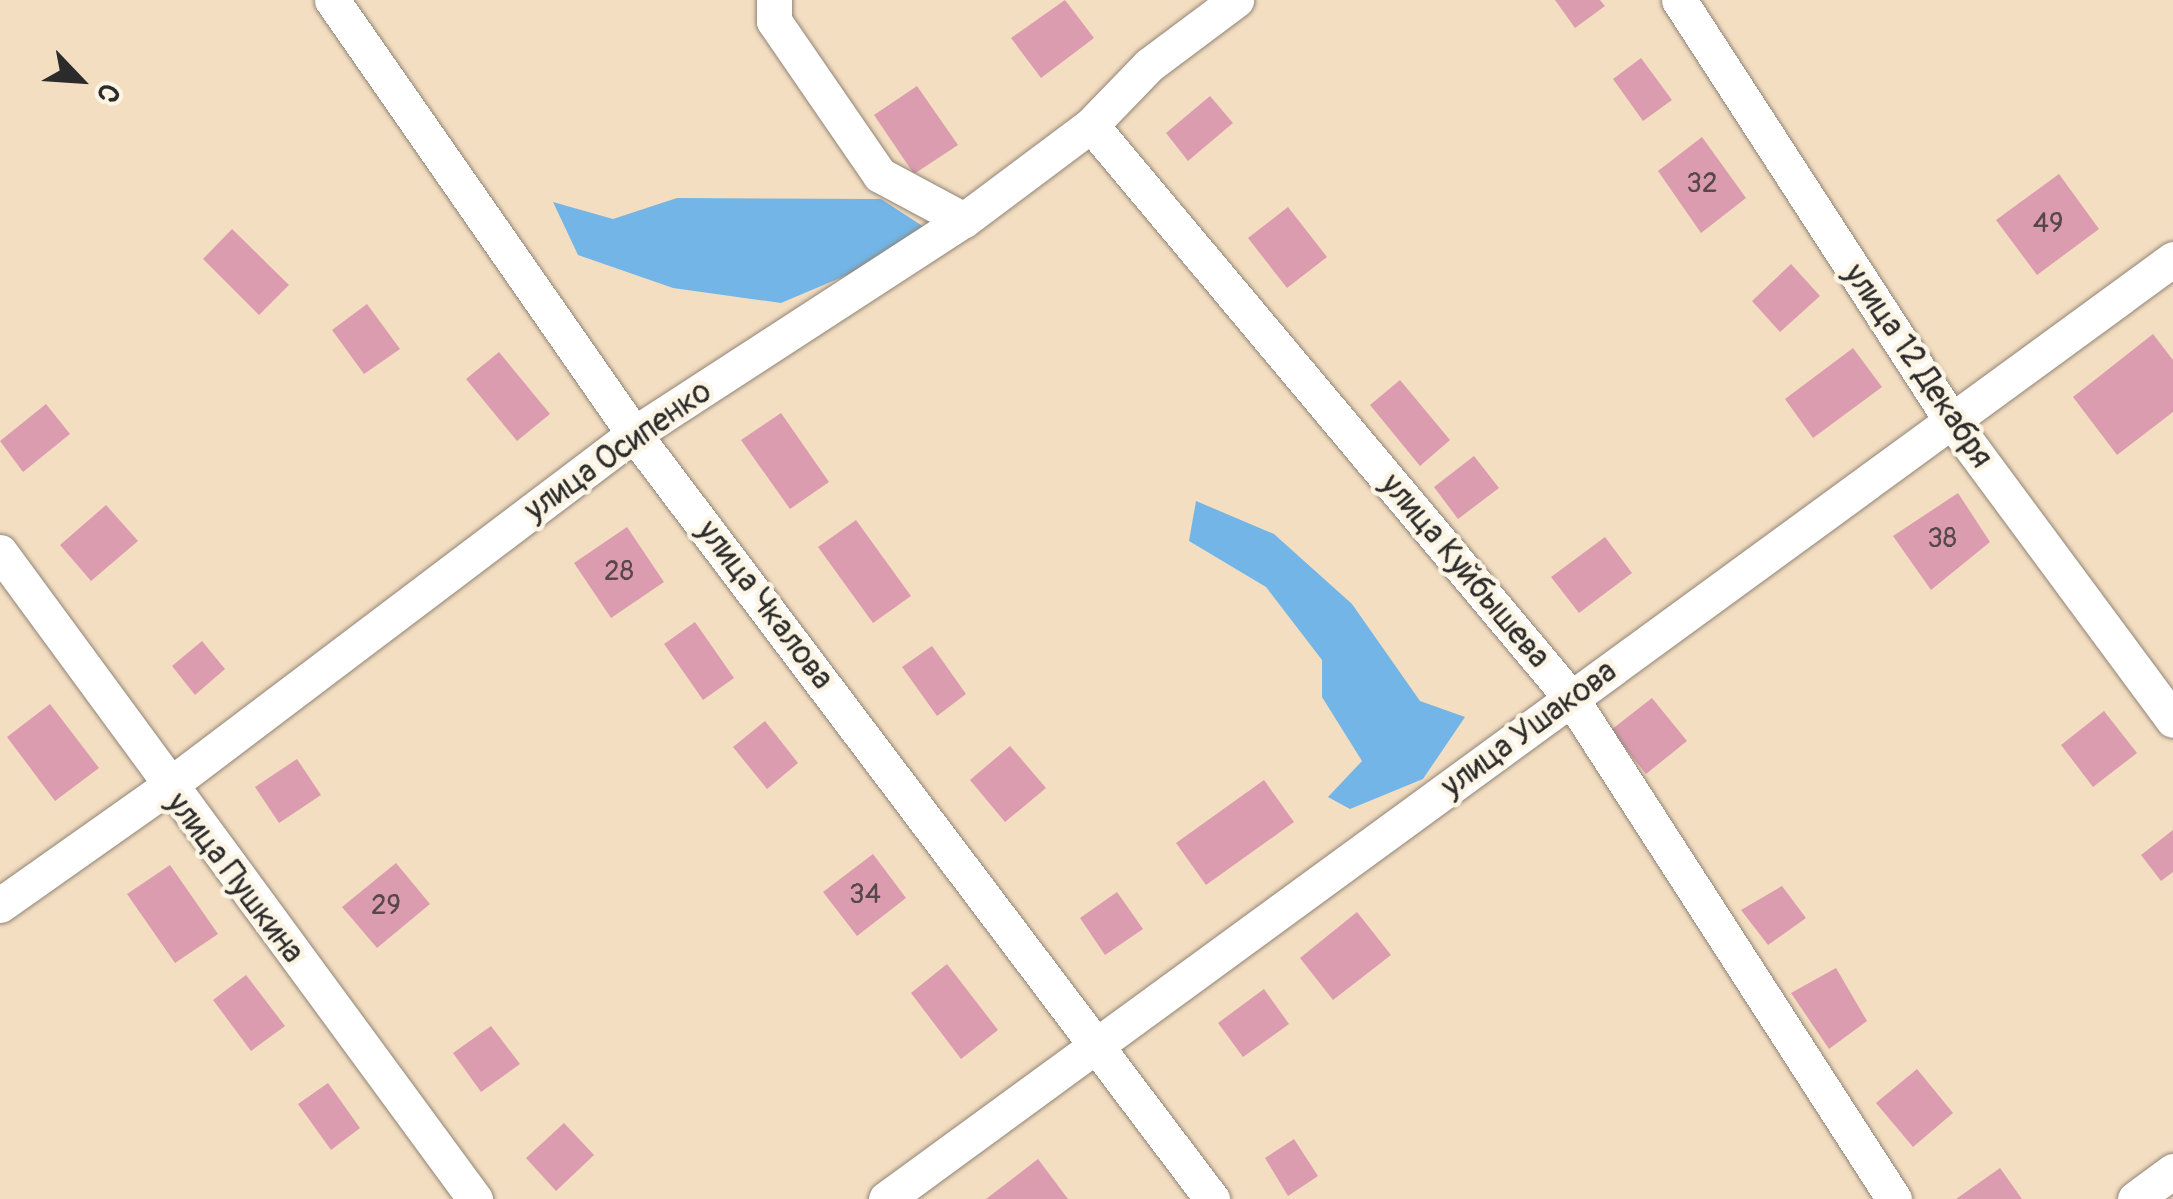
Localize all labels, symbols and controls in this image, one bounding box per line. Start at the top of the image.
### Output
north arrow [30,30,130,130]
text: С [88,78,127,108]
house number: 32 [1686,167,1718,201]
house number: 49 [2033,207,2063,241]
street label: улица 12 Декабря [1836,257,2000,475]
street label: улица Осипенко [517,372,719,530]
street label: улица Куйбышева [1372,466,1558,676]
street label: улица Чкалова [689,513,841,697]
house number: 38 [1927,522,1957,556]
house number: 28 [604,555,634,589]
street label: улица Ушакова [1434,652,1624,806]
street label: улица Пушкина [158,785,312,971]
house number: 34 [849,878,881,912]
house number: 29 [371,889,401,923]

